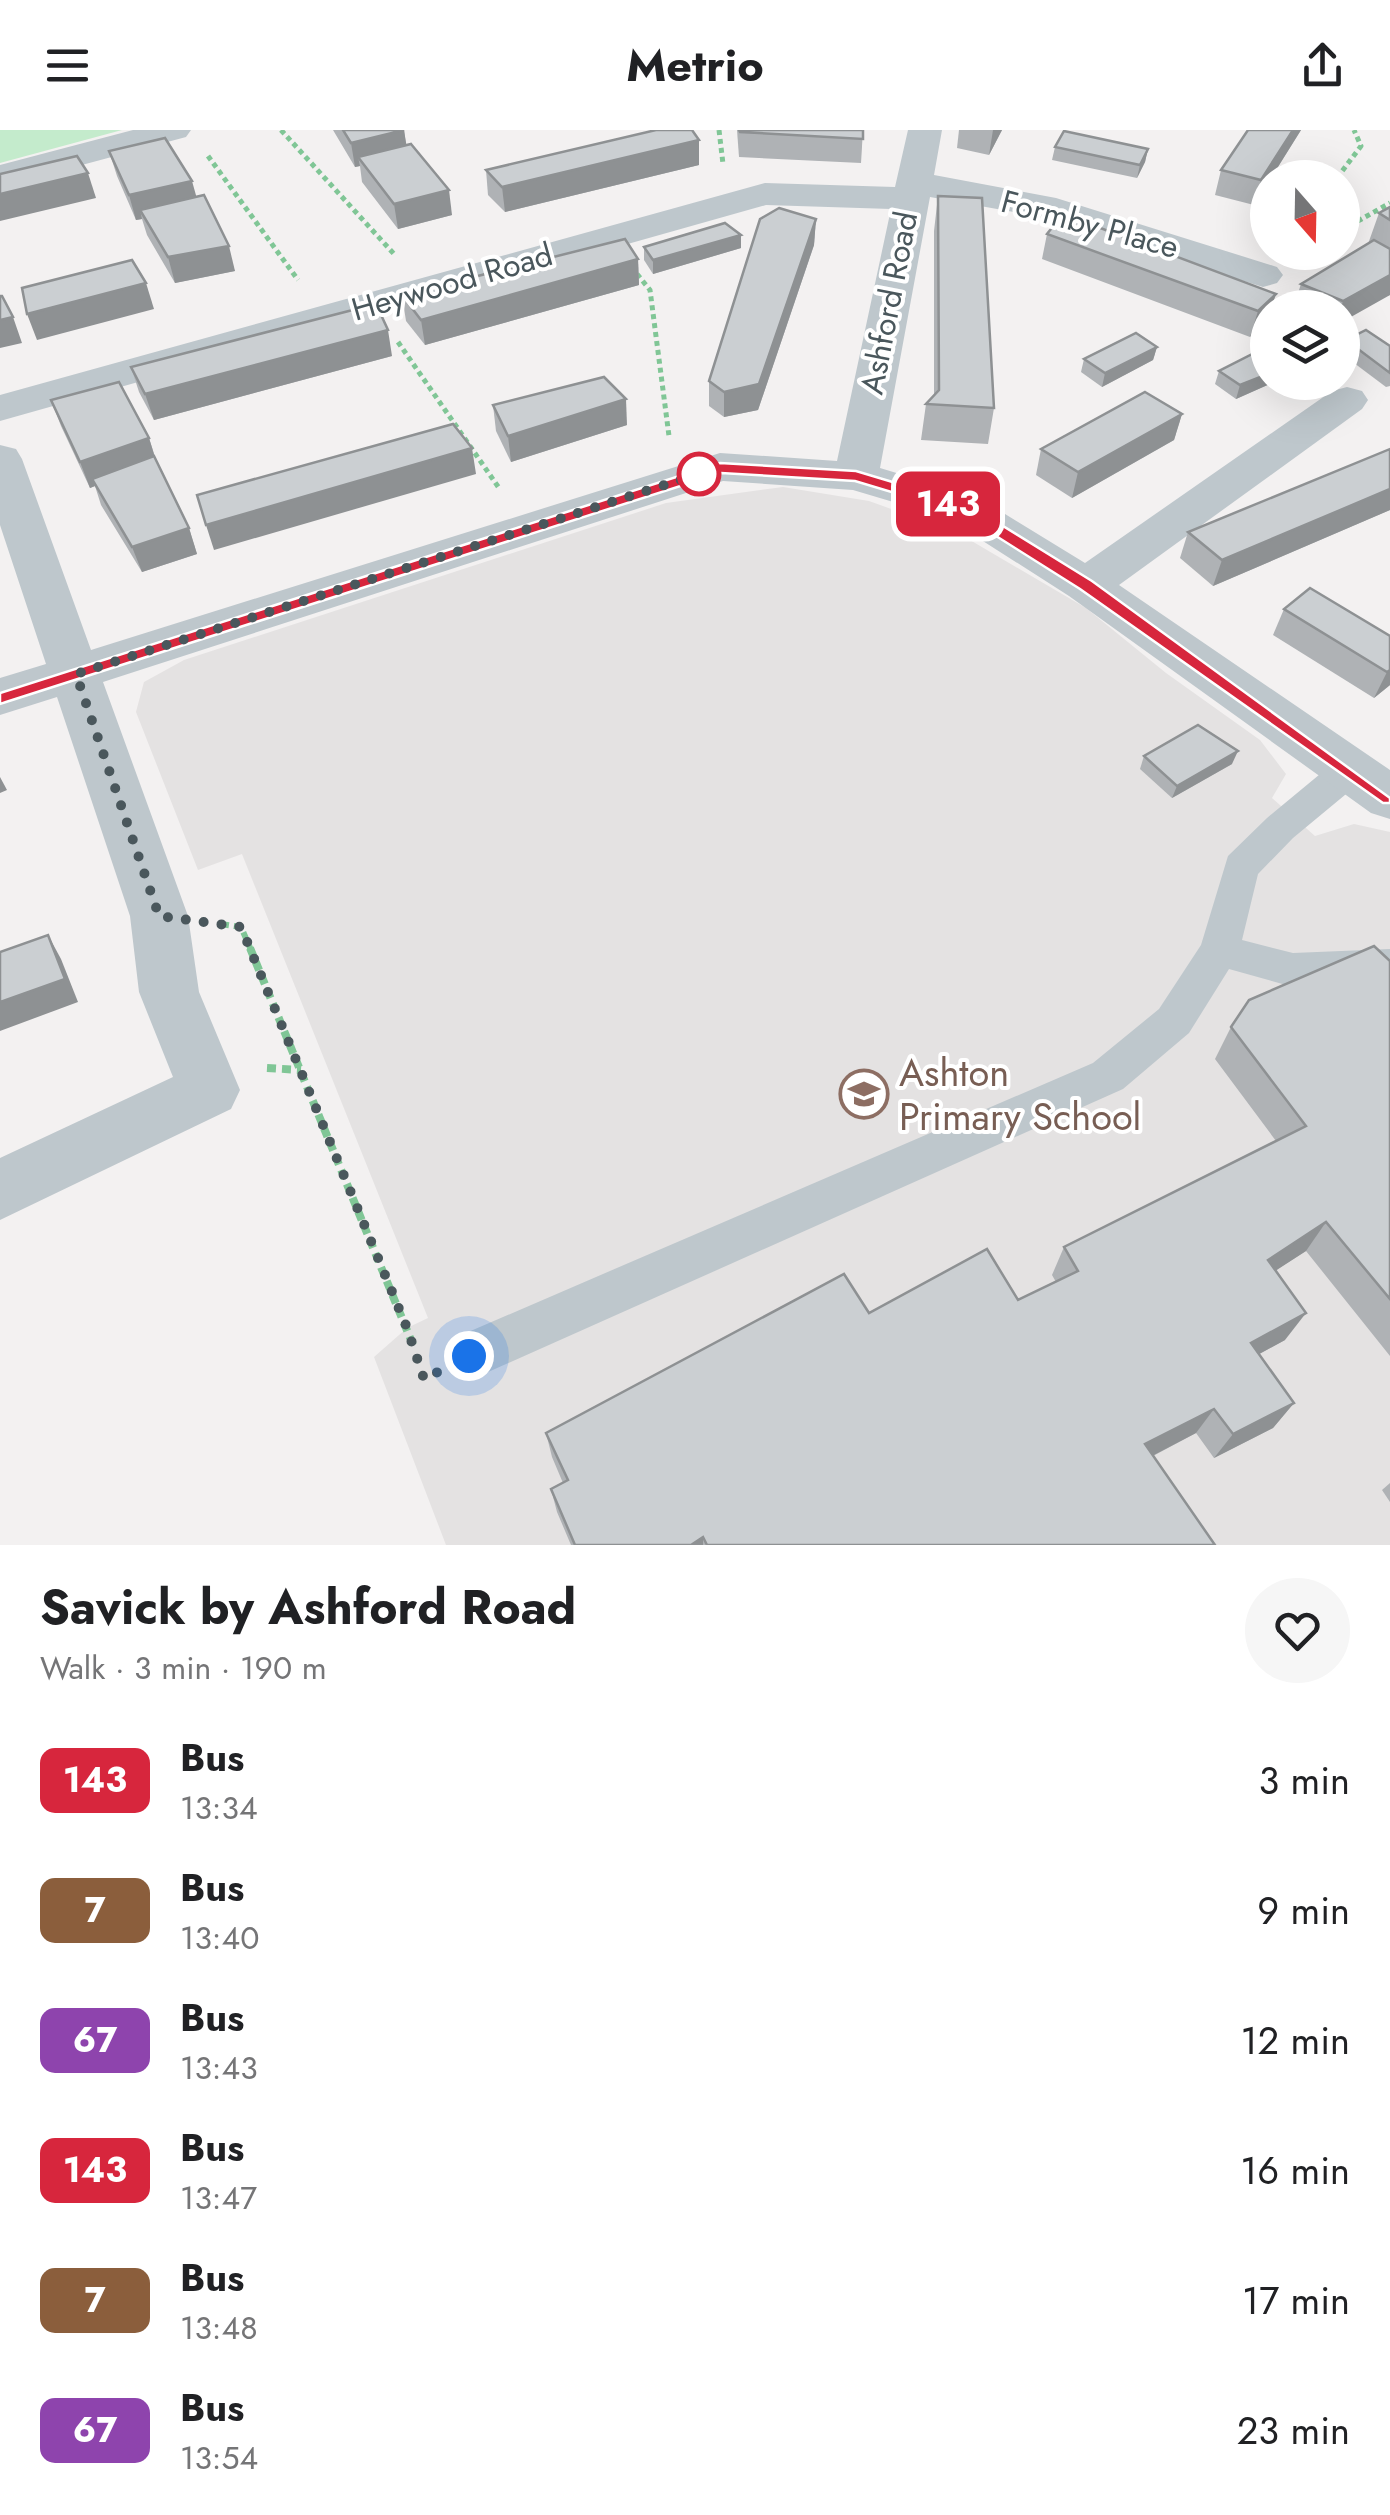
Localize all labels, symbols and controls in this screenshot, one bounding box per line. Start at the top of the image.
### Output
text: Metrio [626,33,764,98]
icon: menu [40,38,95,93]
icon: share [1295,38,1350,93]
north arrow [1250,160,1360,270]
map controls [1250,160,1360,400]
street label: Formby Place [996,178,1184,270]
street label: Ashford Road [849,208,929,398]
street label: Heywood Road [346,231,558,333]
button: layers [1250,290,1360,400]
unlabelled marker [678,453,720,495]
line badge: 143 [890,472,1006,536]
text: 143 [916,479,980,529]
place label: Ashton Primary School [899,1045,1141,1144]
school or university icon: Ashton Primary School [838,1068,890,1120]
your location [444,1331,494,1381]
text: Savick by Ashford Road [40,1573,576,1642]
button: heart [1245,1578,1350,1683]
text: Walk · 3 min · 190 m [40,1645,327,1691]
text: Bus [180,1730,244,1785]
text: 3 min [1258,1753,1350,1808]
text: 143 [63,1755,127,1805]
text: 13:34 [180,1785,258,1831]
text: Bus [180,1860,244,1915]
text: 9 min [1257,1883,1350,1938]
text: 7 [84,1885,106,1935]
text: 13:40 [180,1915,259,1961]
text: Bus [180,1990,244,2045]
text: 12 min [1240,2013,1350,2068]
text: 67 [73,2015,117,2065]
text: 13:43 [180,2045,258,2091]
text: Bus [180,2120,244,2175]
text: 16 min [1240,2143,1350,2198]
text: 143 [63,2145,127,2195]
text: 13:47 [180,2175,257,2221]
text: Bus [180,2250,244,2305]
text: 17 min [1242,2273,1350,2328]
text: 7 [84,2275,106,2325]
text: 13:48 [180,2305,258,2351]
text: Bus [180,2380,244,2435]
text: 23 min [1237,2403,1350,2458]
text: 67 [73,2405,117,2455]
text: 13:54 [180,2435,258,2481]

